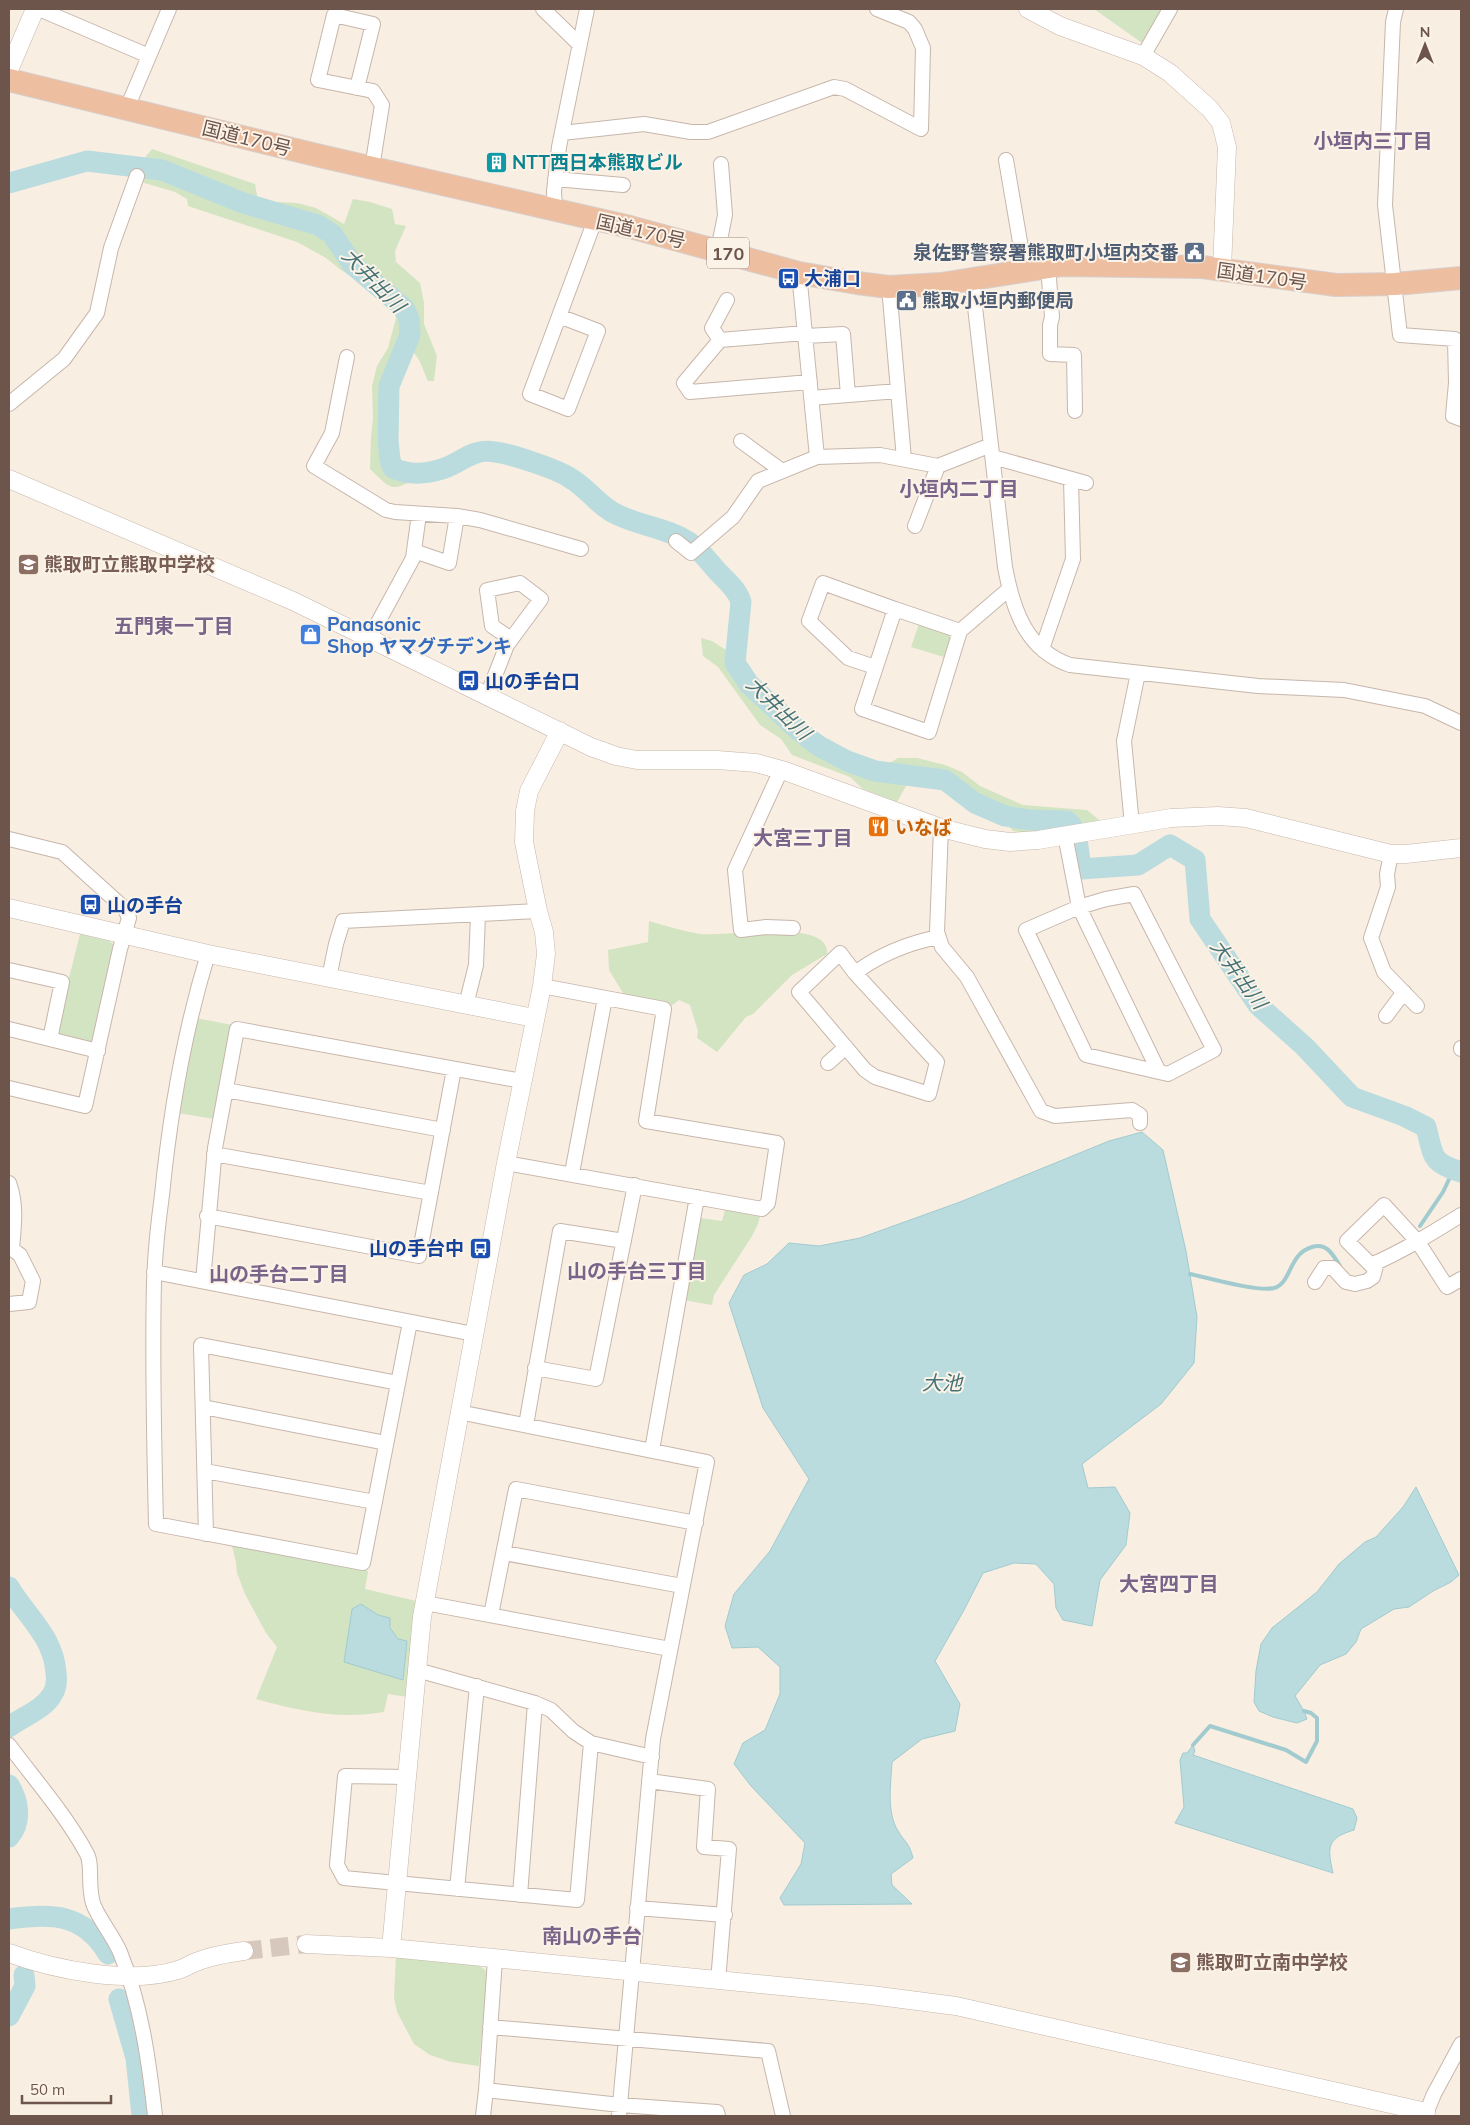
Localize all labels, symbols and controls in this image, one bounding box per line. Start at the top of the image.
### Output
north arrow [1400,20,1450,70]
text: N [1420,23,1430,41]
street label: 国道170号 [200,115,294,161]
district label: 小垣内三丁目 [1313,128,1433,153]
building icon: NTT西日本熊取ビル [484,150,508,174]
place label: NTT西日本熊取ビル [512,150,683,174]
street label: 国道170号 [594,209,688,253]
road number: 170 [707,238,749,268]
place label: 泉佐野警察署熊取町小垣内交番 [913,240,1179,264]
public building icon: 泉佐野警察署熊取町小垣内交番 [1183,240,1207,264]
water label: 大井出川 [337,243,412,319]
street label: 国道170号 [1215,258,1309,294]
bus stop icon: 大浦口 [776,266,800,290]
place label: 大浦口 [804,266,861,290]
public building icon: 熊取小垣内郵便局 [894,288,918,312]
place label: 熊取小垣内郵便局 [922,288,1074,312]
district label: 小垣内二丁目 [899,476,1019,501]
school or university icon: 熊取町立熊取中学校 [16,552,40,576]
place label: 熊取町立熊取中学校 [44,552,215,576]
place label: Panasonic Shop ヤマグチデンキ [327,612,512,658]
district label: 五門東一丁目 [114,613,234,638]
shop icon: Panasonic Shop ヤマグチデンキ [299,623,323,647]
bus stop icon: 山の手台口 [457,669,481,693]
place label: 山の手台口 [485,669,580,693]
water label: 大井出川 [742,671,818,746]
restaurant icon: いなば [867,815,891,839]
place label: いなば [895,815,952,839]
district label: 大宮三丁目 [753,825,853,850]
bus stop icon: 山の手台 [79,893,103,917]
place label: 山の手台 [107,893,183,917]
water label: 大井出川 [1205,934,1274,1015]
place label: 山の手台中 [369,1236,464,1260]
bus stop icon: 山の手台中 [468,1236,492,1260]
district label: 山の手台三丁目 [567,1258,707,1283]
district label: 山の手台二丁目 [209,1261,349,1286]
water label: 大池 [922,1370,964,1395]
district label: 大宮四丁目 [1119,1571,1219,1596]
district label: 南山の手台 [542,1923,642,1948]
school or university icon: 熊取町立南中学校 [1168,1950,1192,1974]
place label: 熊取町立南中学校 [1196,1950,1348,1974]
scale bar [22,2072,111,2104]
text: 50 m [30,2080,65,2099]

